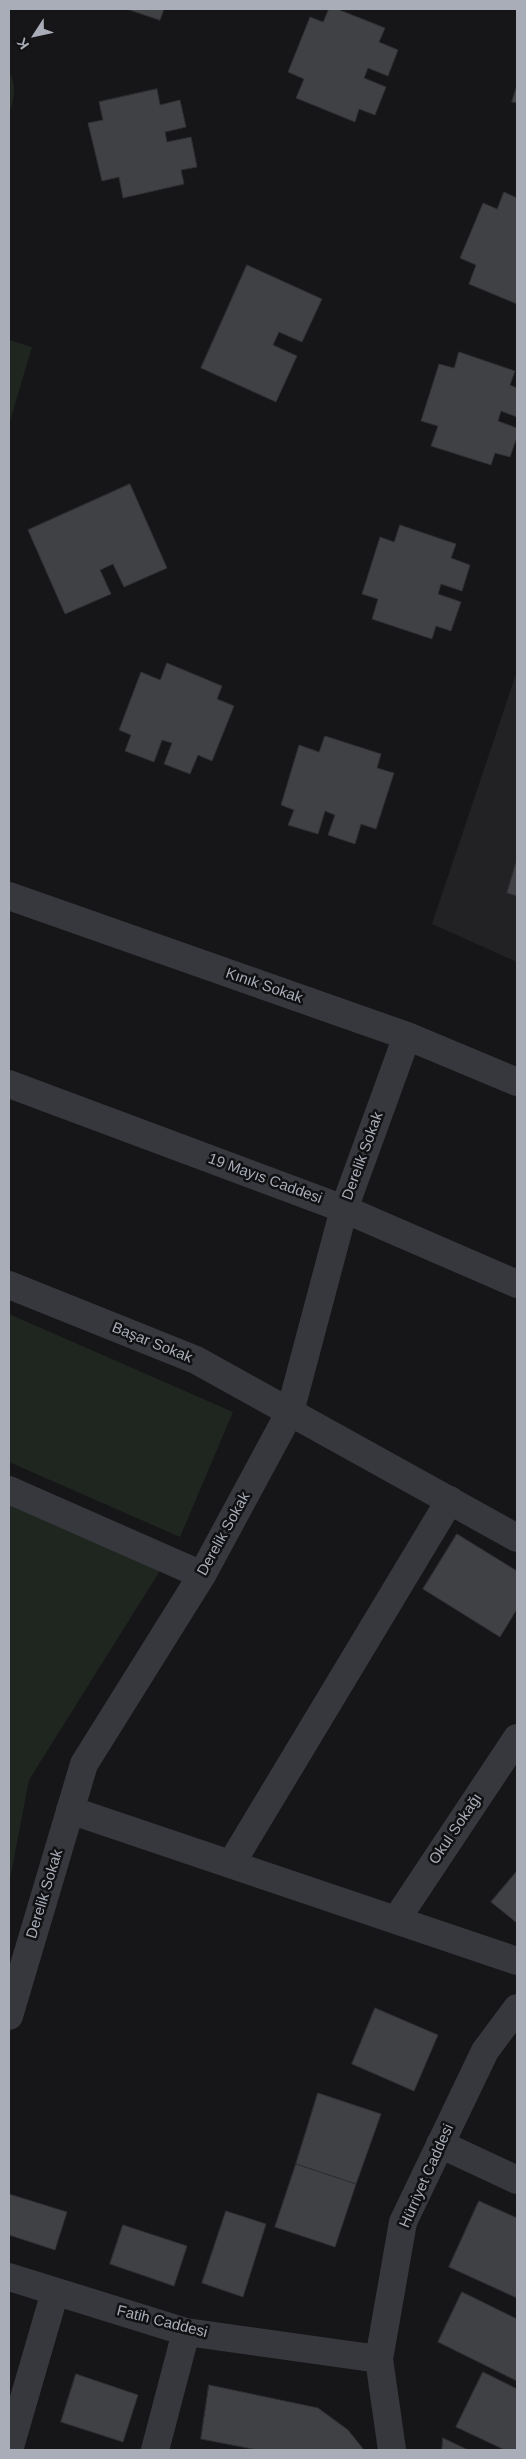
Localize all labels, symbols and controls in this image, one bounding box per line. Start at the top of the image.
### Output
north arrow [10,10,60,60]
text: K [13,35,32,52]
street label: Kınık Sokak [223,964,305,1008]
street label: Derelik Sokak [339,1109,387,1203]
street label: 19 Mayıs Caddesi [206,1150,324,1208]
street label: Başar Sokak [109,1319,195,1367]
street label: Derelik Sokak [194,1489,254,1579]
street label: Okul Sokağı [426,1790,486,1868]
street label: Derelik Sokak [23,1847,67,1941]
street label: Hürriyet Caddesi [396,2121,458,2231]
street label: Fatih Caddesi [115,2302,209,2342]

